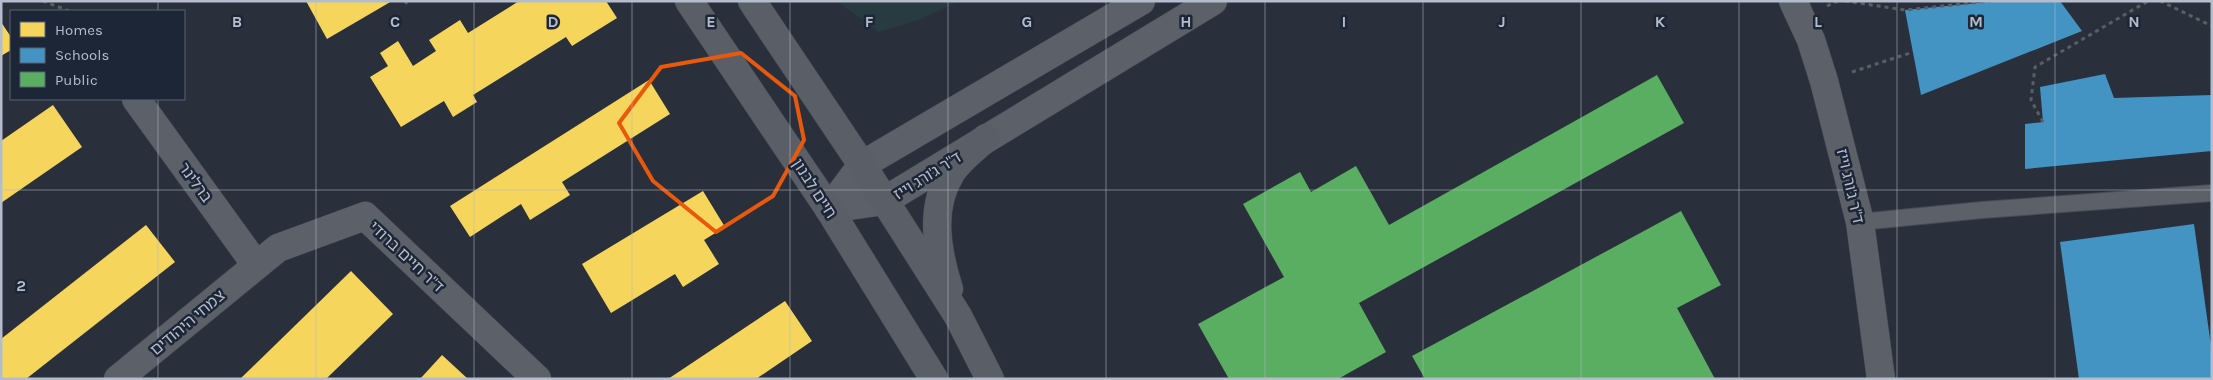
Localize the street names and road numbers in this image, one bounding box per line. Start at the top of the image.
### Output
street label: ד"ר ג'ורג וייז [890,147,965,204]
street label: ד"ר ג'ורג וייז [1833,147,1868,226]
street label: חיים לבנון [788,155,841,222]
street label: ברלינר [175,159,216,206]
street label: ד"ר חיים ברודי [365,217,448,296]
street label: צמחי היהודים [146,286,229,359]

